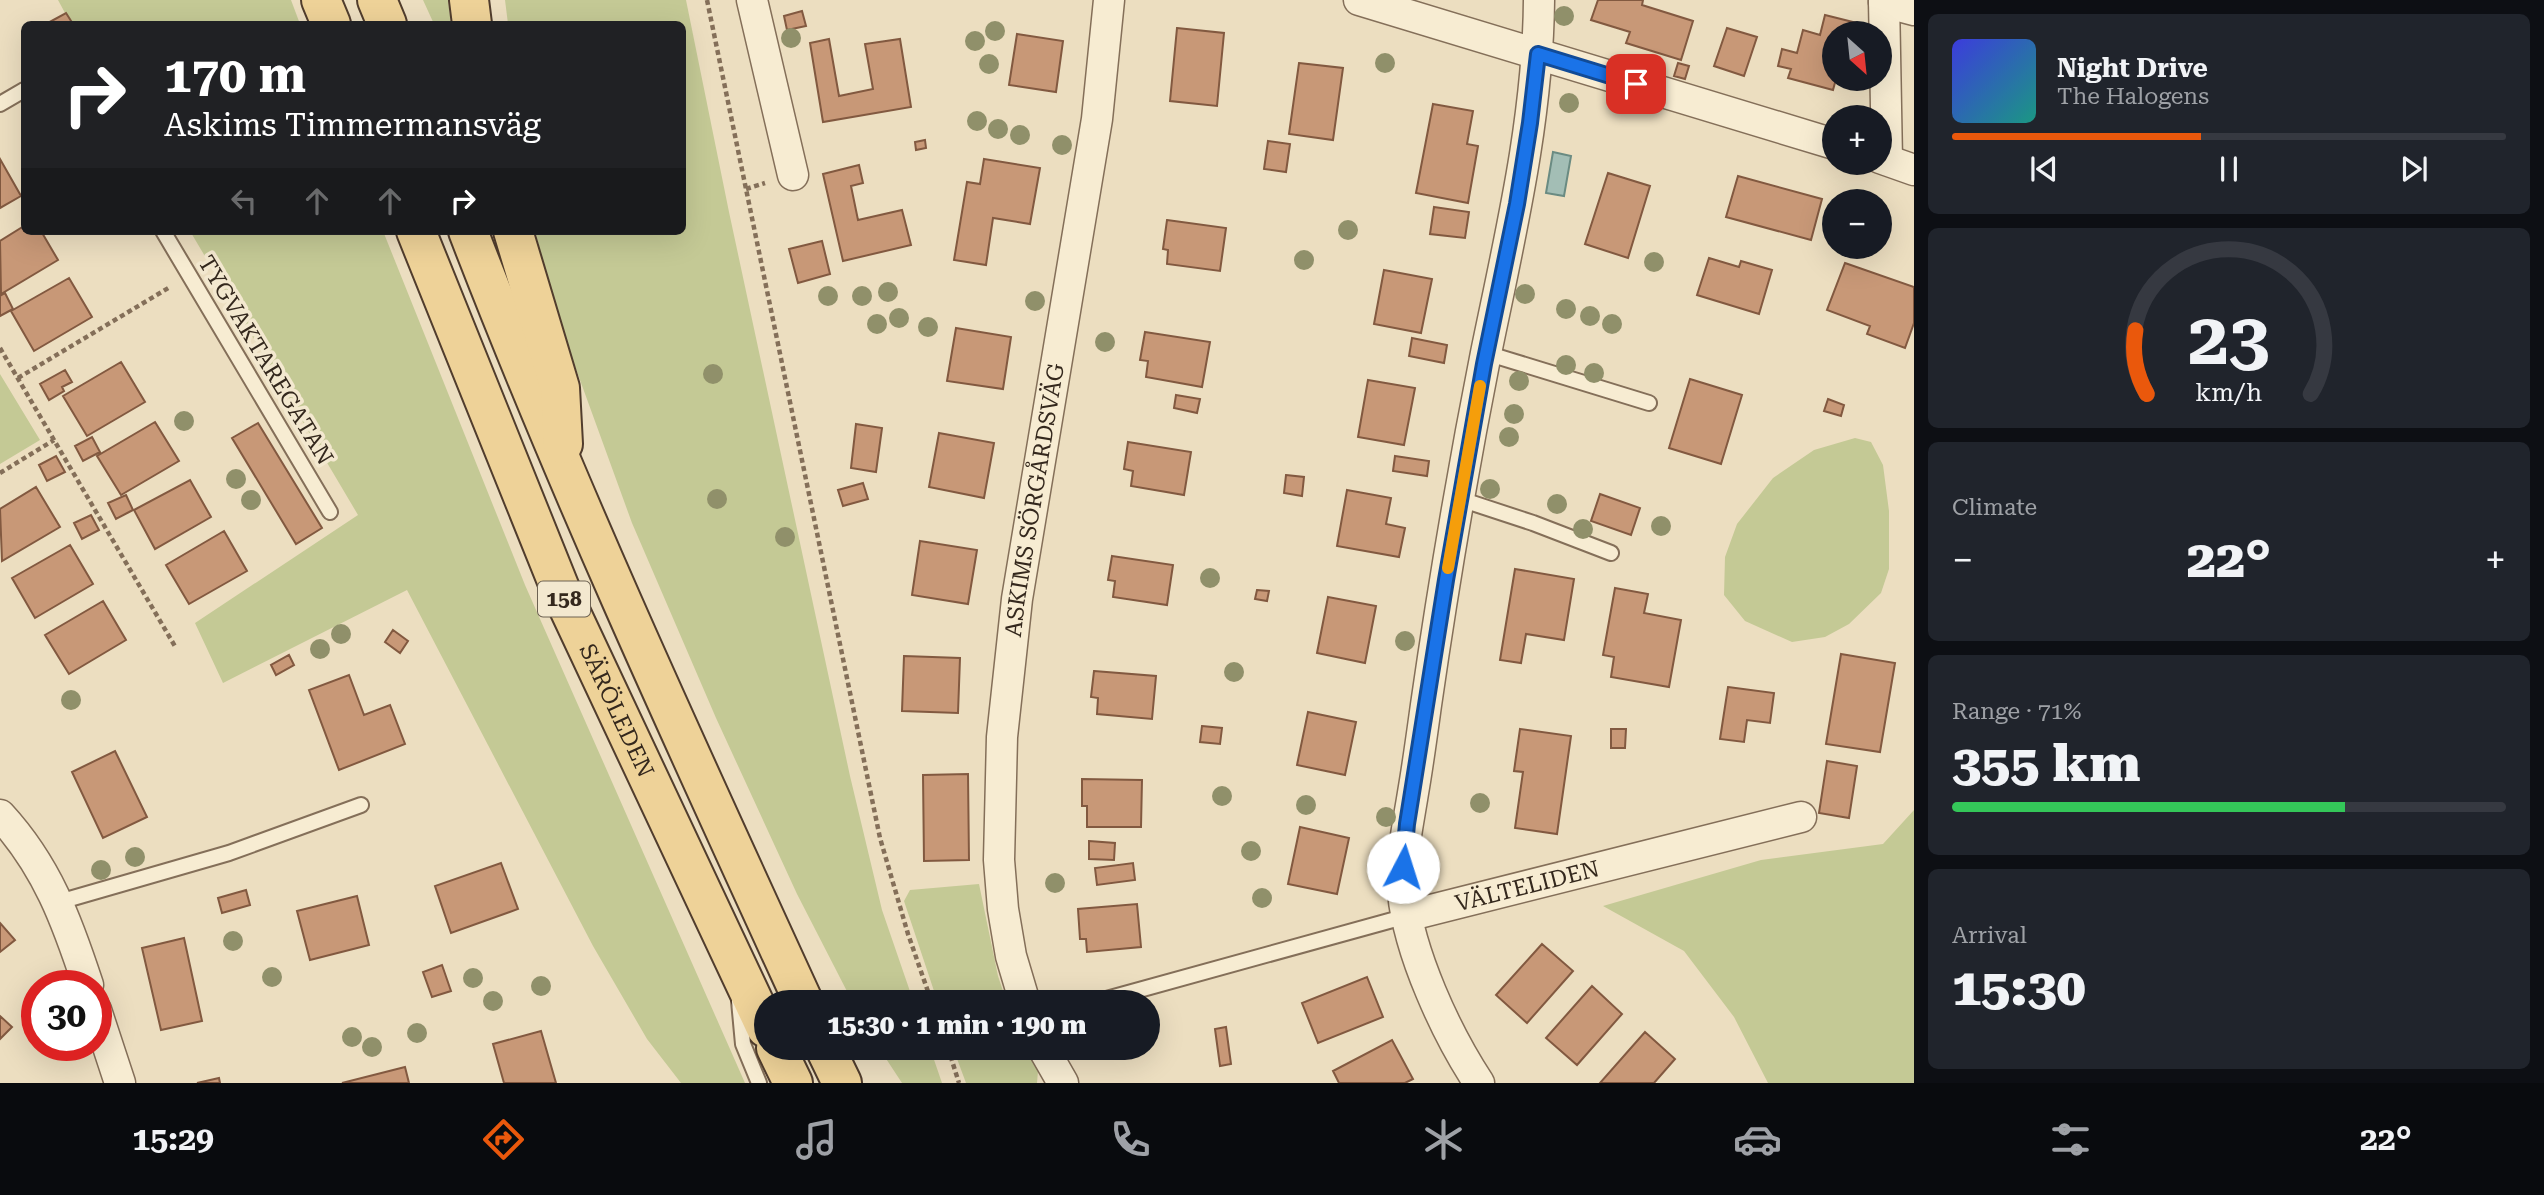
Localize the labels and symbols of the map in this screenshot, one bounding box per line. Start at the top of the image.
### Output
north arrow [1822,21,1892,91]
pin [1606,54,1666,114]
street label: TYGVAKTAREGATAN [192,251,339,470]
street label: ASKIMS SÖRGÅRDSVÄG [1000,361,1070,638]
road number: 158 [538,582,590,616]
street label: SÄRÖLEDEN [573,640,659,782]
position arrow [1366,830,1440,904]
street label: VÄLTELIDEN [1452,855,1602,917]
speed limit sign: 30 [21,970,112,1061]

